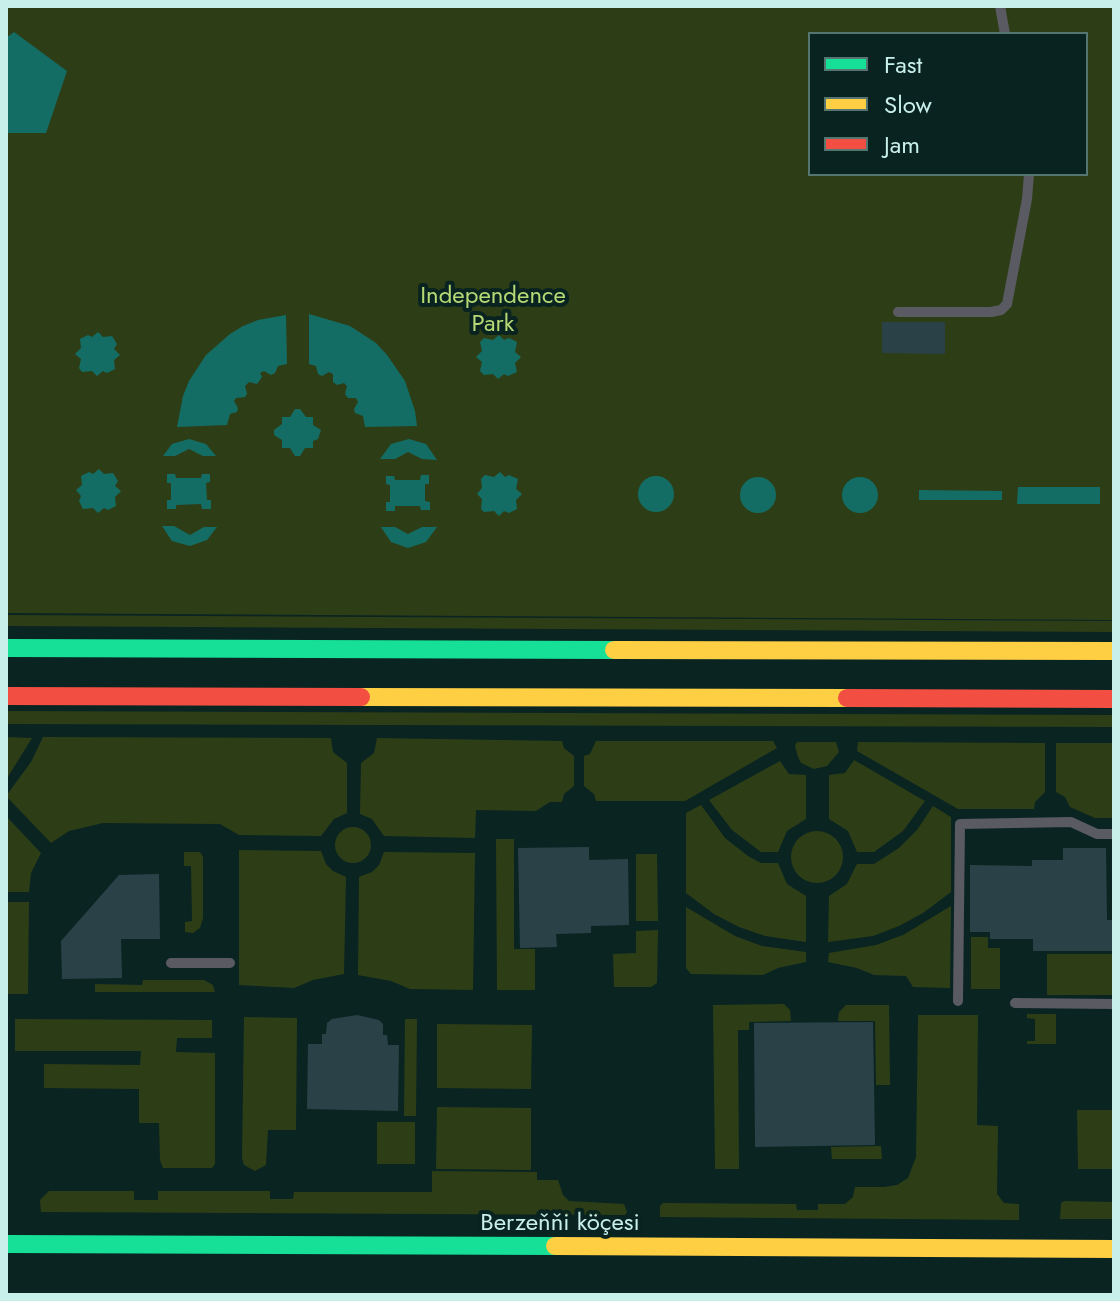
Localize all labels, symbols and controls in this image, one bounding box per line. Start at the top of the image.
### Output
legend [808,32,1088,176]
text: Fast [884,47,922,82]
text: Slow [884,87,932,122]
text: Jam [884,127,920,162]
park label: Independence Park [420,283,566,339]
street label: Berzeňňi köçesi [480,1210,640,1238]

